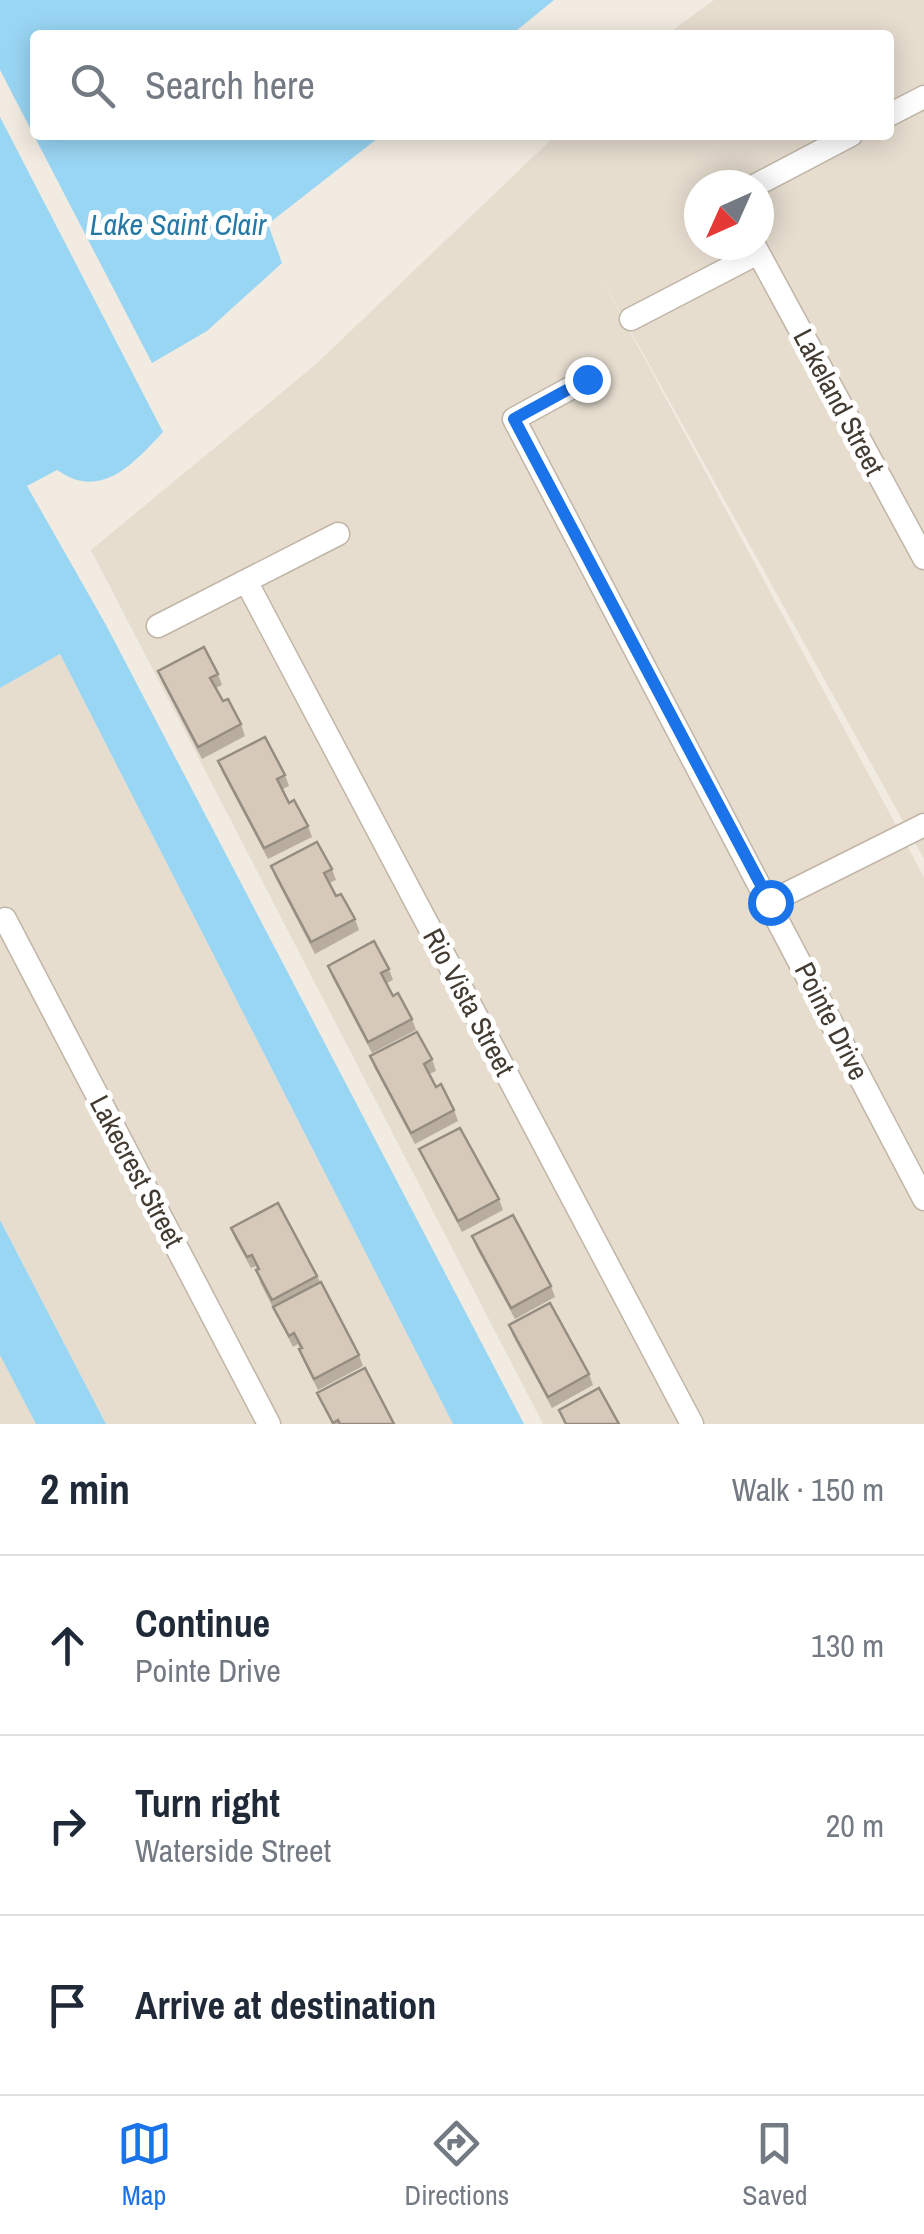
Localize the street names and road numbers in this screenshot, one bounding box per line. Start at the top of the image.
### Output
street label: Lakeland Street [784,322,894,482]
street label: Rio Vista Street [414,922,524,1082]
street label: Pointe Drive [786,956,878,1086]
street label: Lakecrest Street [81,1088,193,1254]

